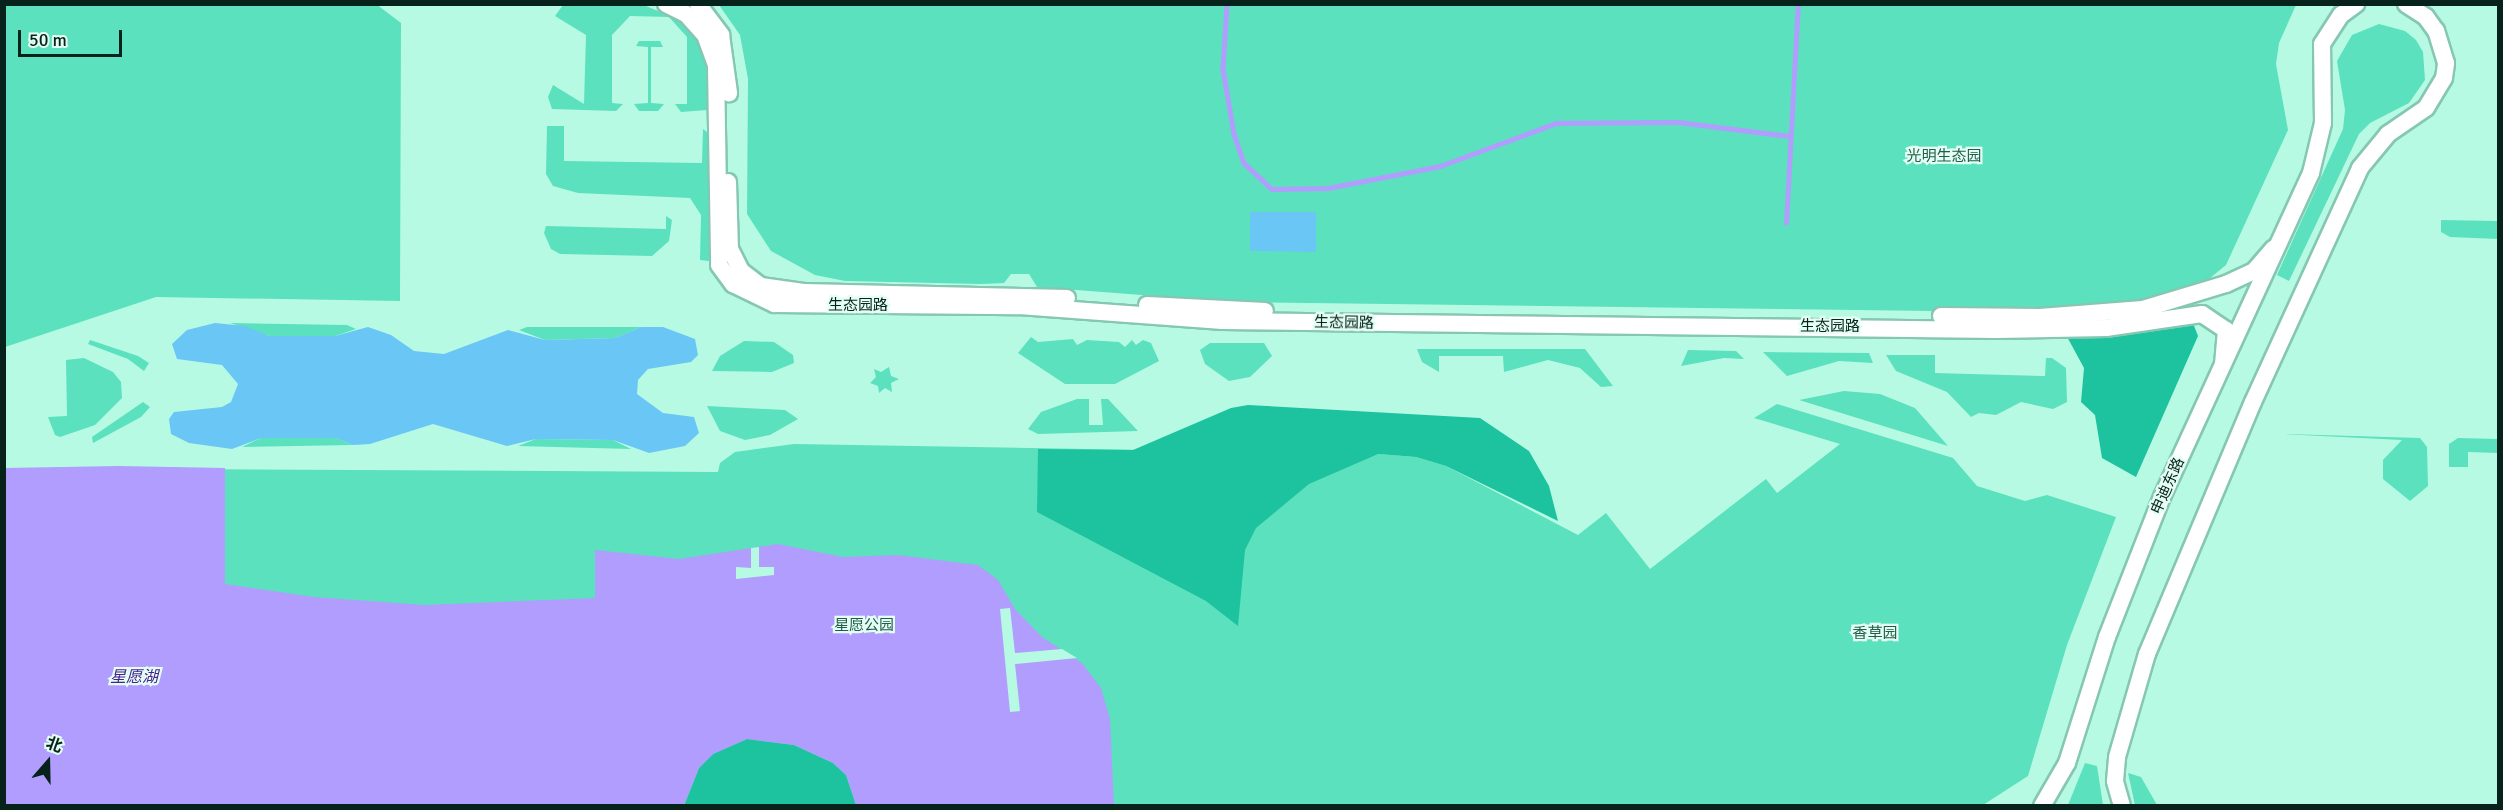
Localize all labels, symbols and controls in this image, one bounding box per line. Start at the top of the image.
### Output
scale bar [21,18,124,56]
text: 50 m [29,29,67,51]
park label: 光明生态园 [1907,148,1981,166]
street label: 生态园路 [828,297,888,315]
street label: 生态园路 [1314,313,1374,333]
street label: 生态园路 [1800,318,1860,336]
street label: 申迪东路 [2148,455,2188,517]
park label: 星愿公园 [834,617,894,635]
park label: 香草园 [1853,625,1897,643]
water label: 星愿湖 [110,667,158,687]
north arrow [18,732,78,792]
text: 北 [43,733,65,757]

